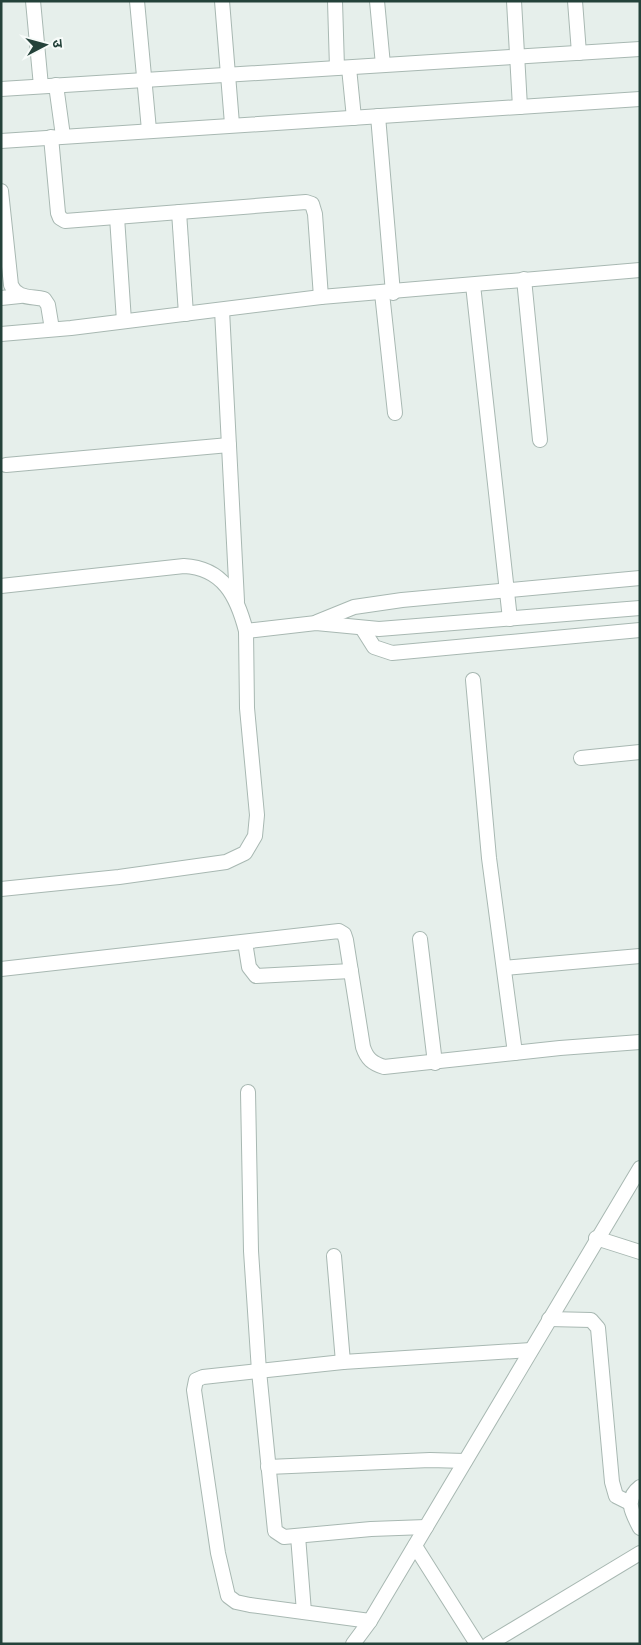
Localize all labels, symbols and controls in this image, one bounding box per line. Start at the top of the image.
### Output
north arrow [20,20,70,70]
text: उ [48,39,68,50]

